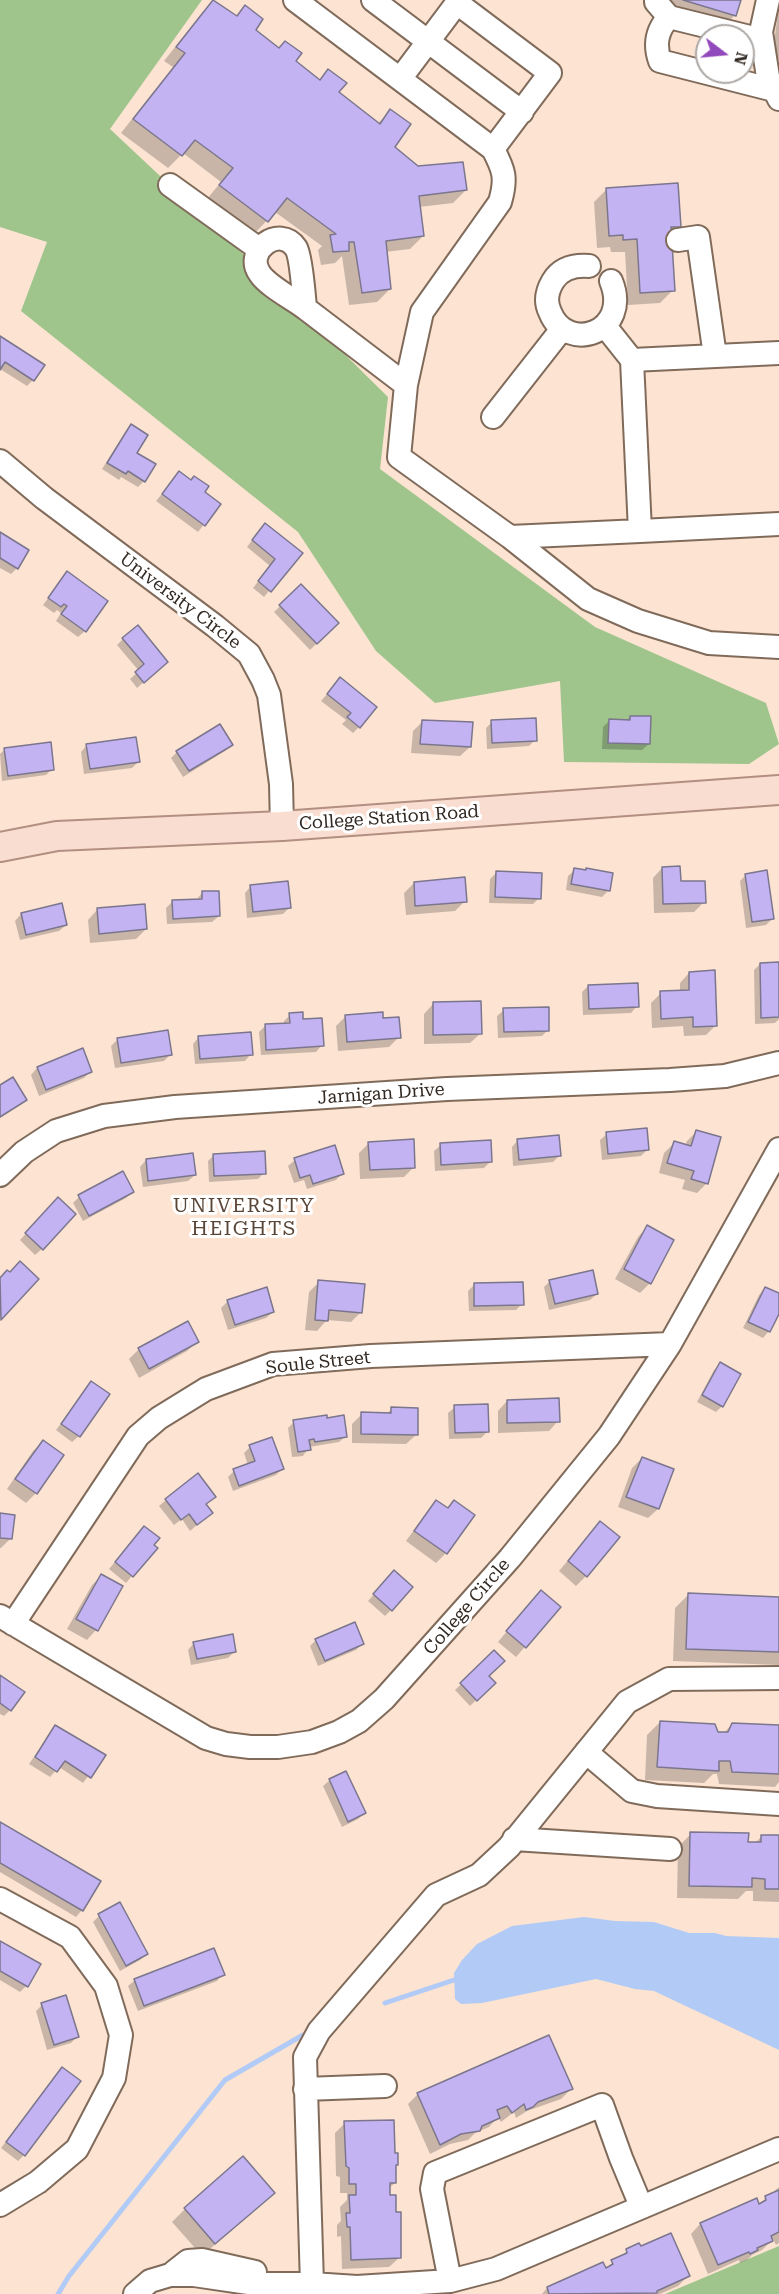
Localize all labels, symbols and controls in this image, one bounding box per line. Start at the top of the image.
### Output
north arrow [695,24,755,84]
text: N [730,50,752,67]
street label: University Circle [115,548,245,654]
street label: College Station Road [298,801,480,835]
street label: Jarnigan Drive [317,1079,445,1109]
district label: UNIVERSITY HEIGHTS [173,1194,315,1241]
street label: Soule Street [264,1347,372,1379]
street label: College Circle [419,1554,515,1660]

